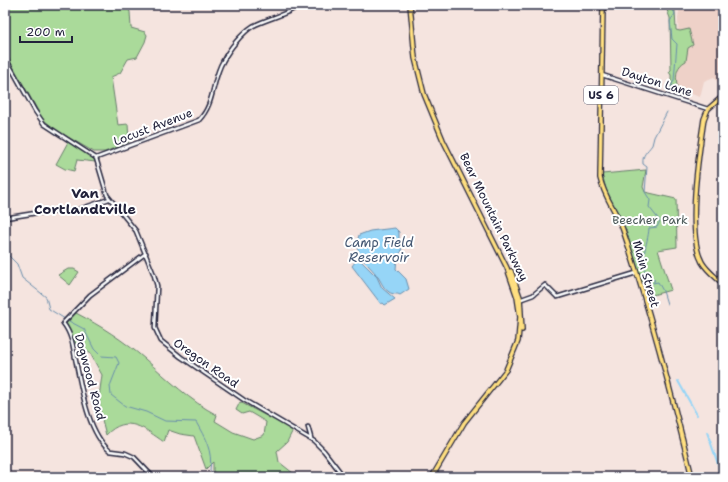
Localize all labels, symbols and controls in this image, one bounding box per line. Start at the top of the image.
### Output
scale bar [20,18,72,44]
text: 200 m [26,24,65,40]
street label: Dayton Lane [620,64,695,100]
road number: US 6 [584,86,618,104]
street label: Locust Avenue [111,105,195,149]
street label: Bear Mountain Parkway [456,150,532,284]
district label: Van Cortlandtville [34,184,136,218]
park label: Beecher Park [612,212,688,228]
water label: Camp Field Reservoir [344,234,414,266]
street label: Main Street [629,239,663,309]
street label: Dogwood Road [71,332,109,422]
street label: Oregon Road [170,335,242,392]

